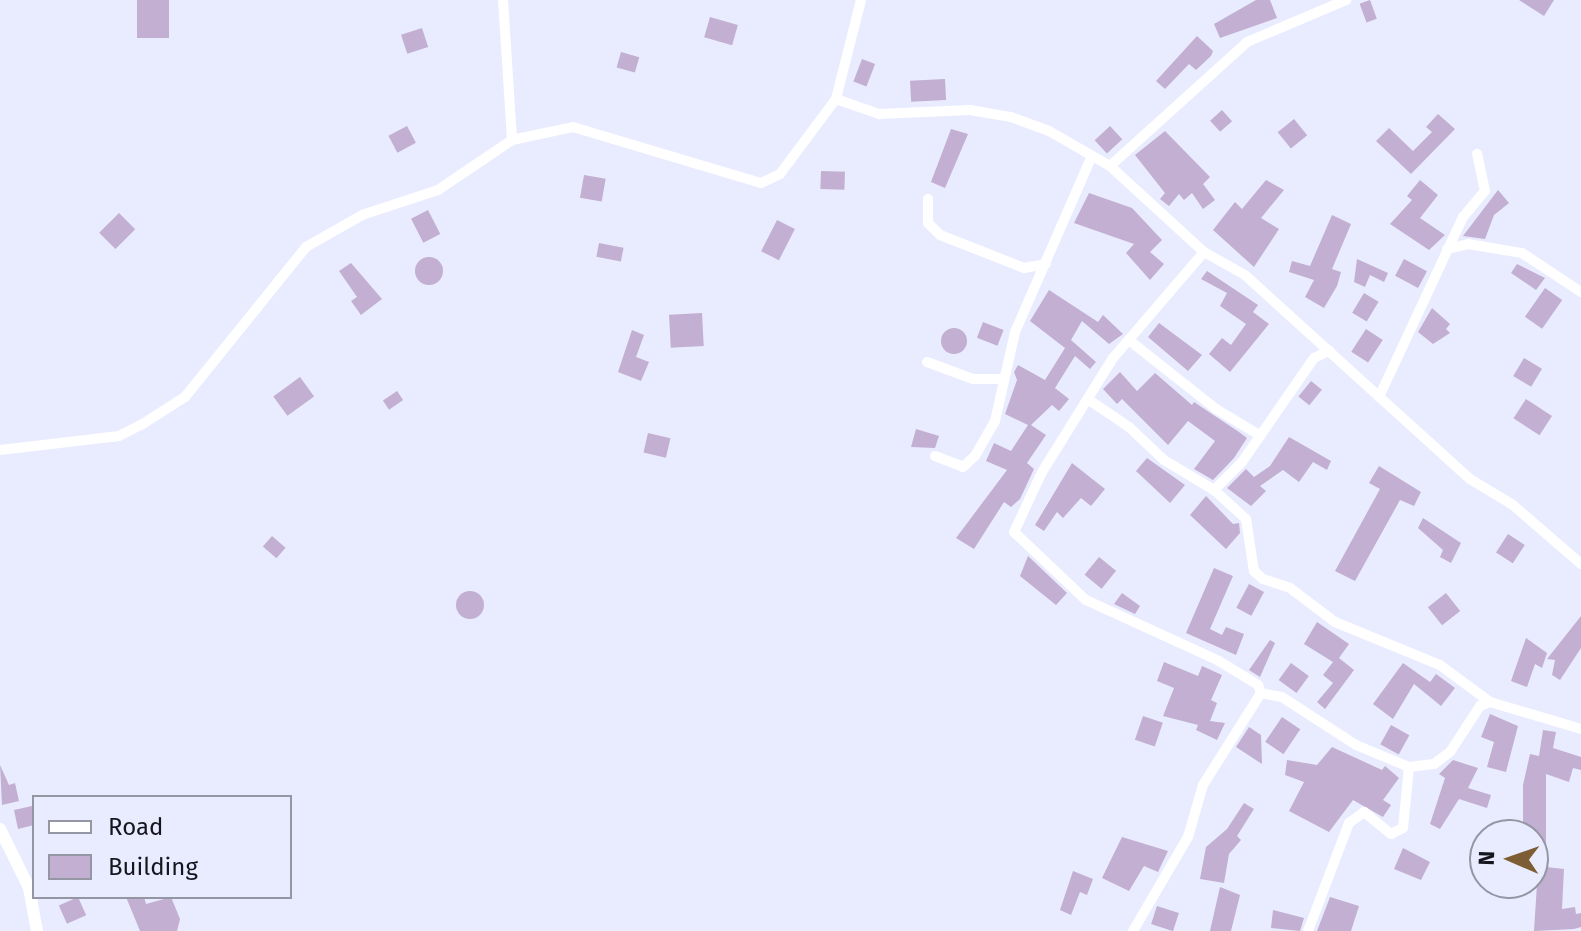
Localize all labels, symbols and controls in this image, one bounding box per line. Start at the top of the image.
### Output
legend [32,795,292,899]
text: Road [108,813,163,841]
north arrow [1469,819,1549,899]
text: N [1473,850,1500,866]
text: Building [108,853,198,881]

